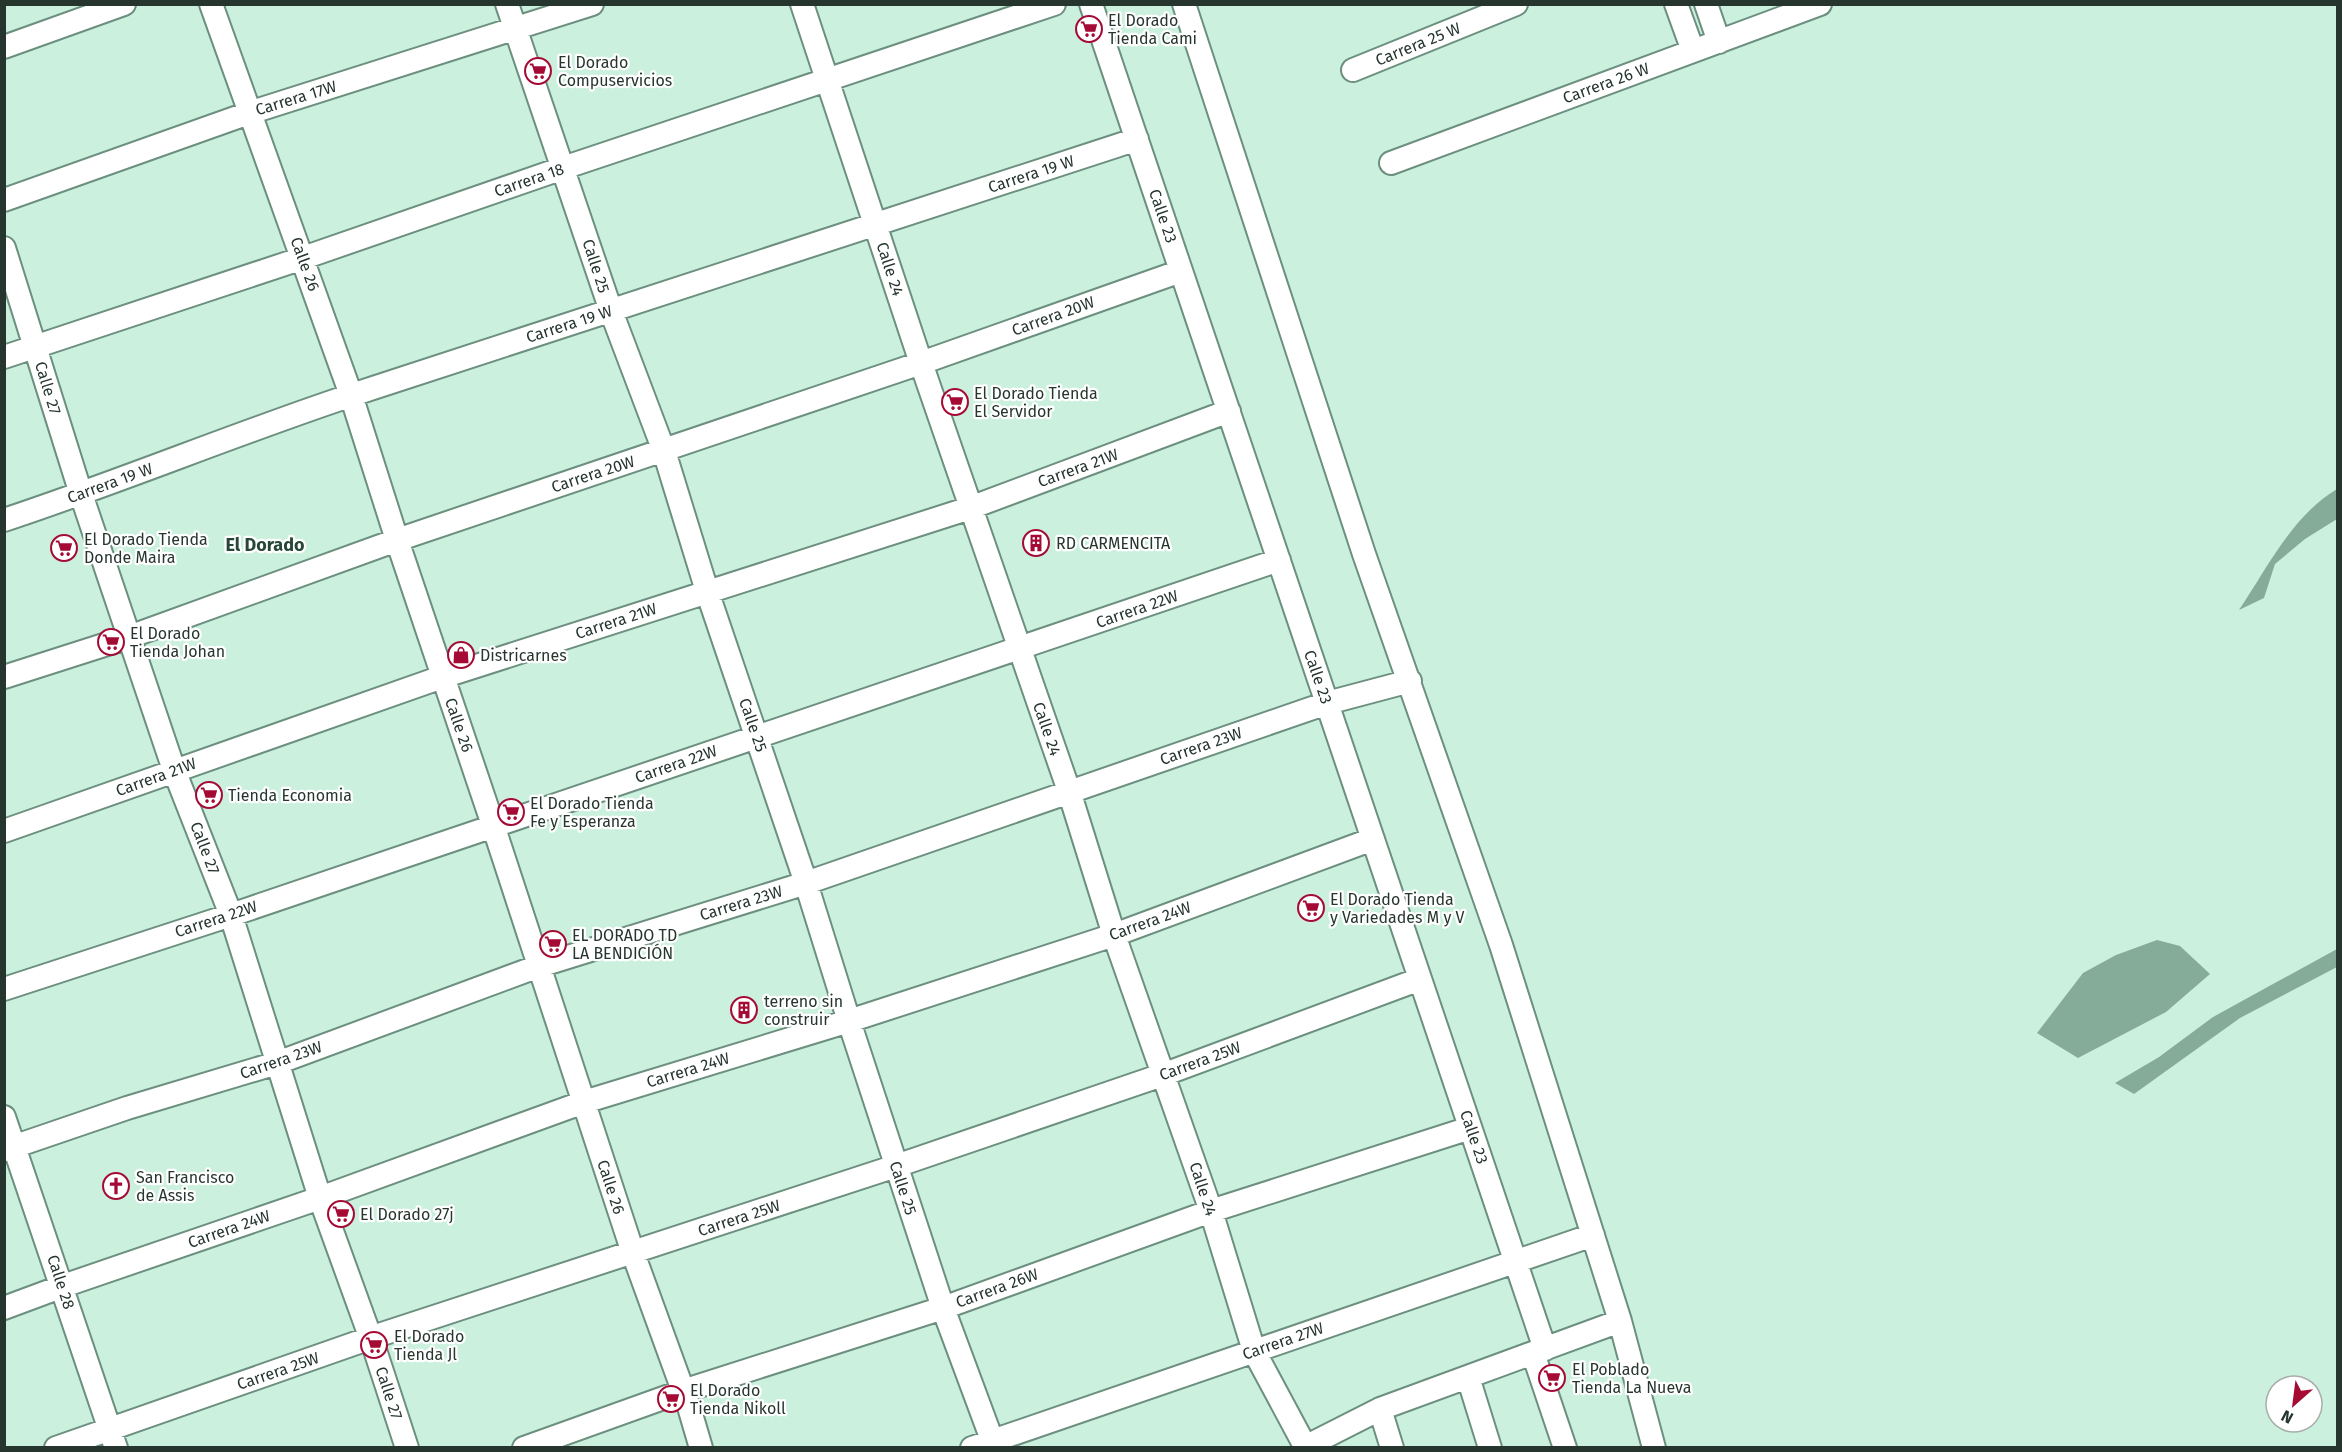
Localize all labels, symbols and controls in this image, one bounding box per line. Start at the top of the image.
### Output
place label: El Dorado Tienda Cami [1108,11,1197,48]
supermarket icon: El Dorado Tienda Cami [1074,14,1104,44]
street label: Carrera 25 W [1373,18,1463,70]
place label: El Dorado Compuservicios [558,53,672,90]
supermarket icon: El Dorado Compuservicios [523,56,553,86]
street label: Carrera 26 W [1560,59,1652,107]
street label: Carrera 17W [253,77,339,119]
street label: Carrera 19 W [986,151,1076,197]
street label: Carrera 18 [492,159,566,201]
street label: Calle 23 [1145,187,1181,245]
street label: Calle 26 [286,234,324,294]
street label: Calle 25 [578,237,614,295]
street label: Calle 24 [872,240,908,299]
street label: Carrera 20W [1009,292,1097,340]
street label: Carrera 19 W [524,301,614,347]
street label: Calle 27 [31,359,65,417]
place label: El Dorado Tienda El Servidor [974,384,1098,421]
supermarket icon: El Dorado Tienda El Servidor [940,387,970,417]
street label: Carrera 21W [1035,445,1121,491]
street label: Carrera 20W [549,452,637,496]
street label: Carrera 19 W [65,459,155,507]
building icon: RD CARMENCITA [1021,528,1051,558]
place label: El Dorado Tienda Donde Maira [84,530,208,567]
supermarket icon: El Dorado Tienda Donde Maira [49,533,79,563]
district label: El Dorado [226,534,304,556]
place label: RD CARMENCITA [1056,534,1171,553]
street label: Carrera 22W [1093,586,1181,632]
street label: Carrera 21W [573,599,659,643]
place label: El Dorado Tienda Johan [130,624,225,661]
supermarket icon: El Dorado Tienda Johan [96,627,126,657]
shop icon: Districarnes [446,640,476,670]
place label: Districarnes [480,646,567,665]
street label: Calle 23 [1300,648,1336,706]
street label: Calle 26 [441,695,477,755]
street label: Calle 25 [735,696,771,754]
street label: Calle 24 [1029,700,1065,759]
street label: Carrera 23W [1157,723,1245,769]
street label: Carrera 22W [632,741,720,787]
street label: Carrera 21W [113,754,199,800]
supermarket icon: Tienda Economia [194,780,224,810]
place label: Tienda Economia [228,786,352,805]
place label: El Dorado Tienda Fe y Esperanza [530,794,654,831]
supermarket icon: El Dorado Tienda Fe y Esperanza [496,797,526,827]
street label: Calle 27 [186,819,224,877]
street label: Carrera 23W [697,881,785,925]
place label: El Dorado Tienda y Variedades M y V [1330,890,1465,927]
supermarket icon: El Dorado Tienda y Variedades M y V [1296,893,1326,923]
street label: Carrera 22W [172,897,260,941]
street label: Carrera 24W [1106,897,1194,945]
place label: EL DORADO TD LA BENDICIÓN [572,926,677,963]
supermarket icon: EL DORADO TD LA BENDICIÓN [538,929,568,959]
place label: terreno sin construir [764,992,843,1029]
building icon: terreno sin construir [729,995,759,1025]
street label: Carrera 23W [237,1037,325,1083]
street label: Carrera 25W [1157,1037,1243,1085]
street label: Carrera 24W [644,1048,732,1092]
street label: Calle 23 [1456,1108,1492,1166]
street label: Calle 26 [593,1157,629,1217]
street label: Calle 25 [885,1159,921,1217]
street label: Calle 24 [1185,1160,1221,1219]
place label: San Francisco de Assis [136,1168,234,1205]
church icon: San Francisco de Assis [101,1171,131,1201]
street label: Carrera 25W [695,1196,783,1240]
supermarket icon: El Dorado 27j [326,1199,356,1229]
place label: El Dorado 27j [360,1205,454,1224]
street label: Carrera 24W [185,1206,273,1252]
street label: Calle 28 [43,1252,79,1312]
street label: Carrera 26W [953,1264,1041,1312]
street label: Carrera 27W [1240,1318,1326,1364]
place label: El Dorado Tienda Jl [394,1327,464,1364]
supermarket icon: El Dorado Tienda Jl [359,1330,389,1360]
street label: Carrera 25W [234,1348,322,1394]
place label: El Poblado Tienda La Nueva [1572,1360,1691,1397]
supermarket icon: El Poblado Tienda La Nueva [1537,1363,1567,1393]
street label: Calle 27 [372,1364,406,1422]
north arrow [2264,1374,2324,1434]
place label: El Dorado Tienda Nikoll [690,1381,786,1418]
supermarket icon: El Dorado Tienda Nikoll [656,1384,686,1414]
text: N [2278,1406,2296,1428]

